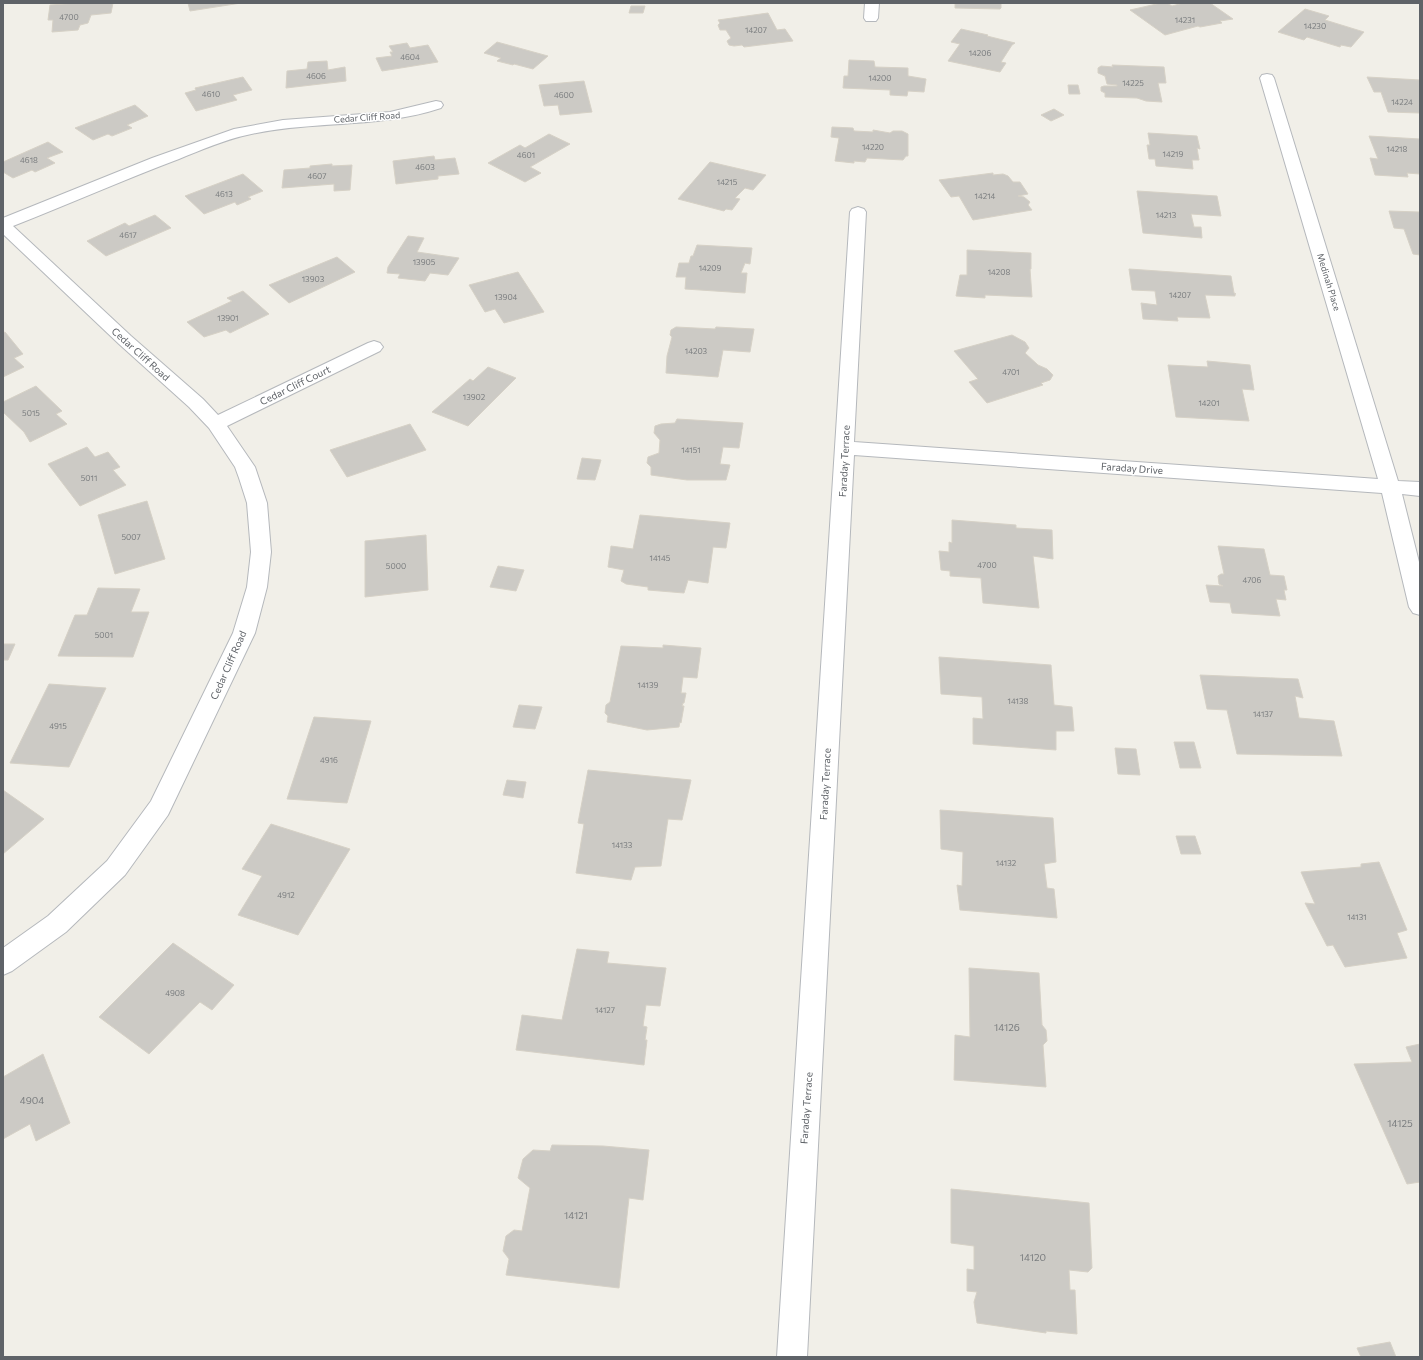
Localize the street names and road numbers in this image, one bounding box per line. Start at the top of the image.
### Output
street label: Cedar Cliff Road [333,109,401,125]
street label: Medinah Place [1315,252,1343,312]
street label: Cedar Cliff Road [110,325,173,383]
street label: Cedar Cliff Court [258,363,332,407]
street label: Faraday Terrace [836,425,852,497]
street label: Faraday Drive [1101,460,1163,476]
street label: Cedar Cliff Road [207,629,249,701]
street label: Faraday Terrace [817,748,833,820]
street label: Faraday Terrace [797,1072,815,1144]

